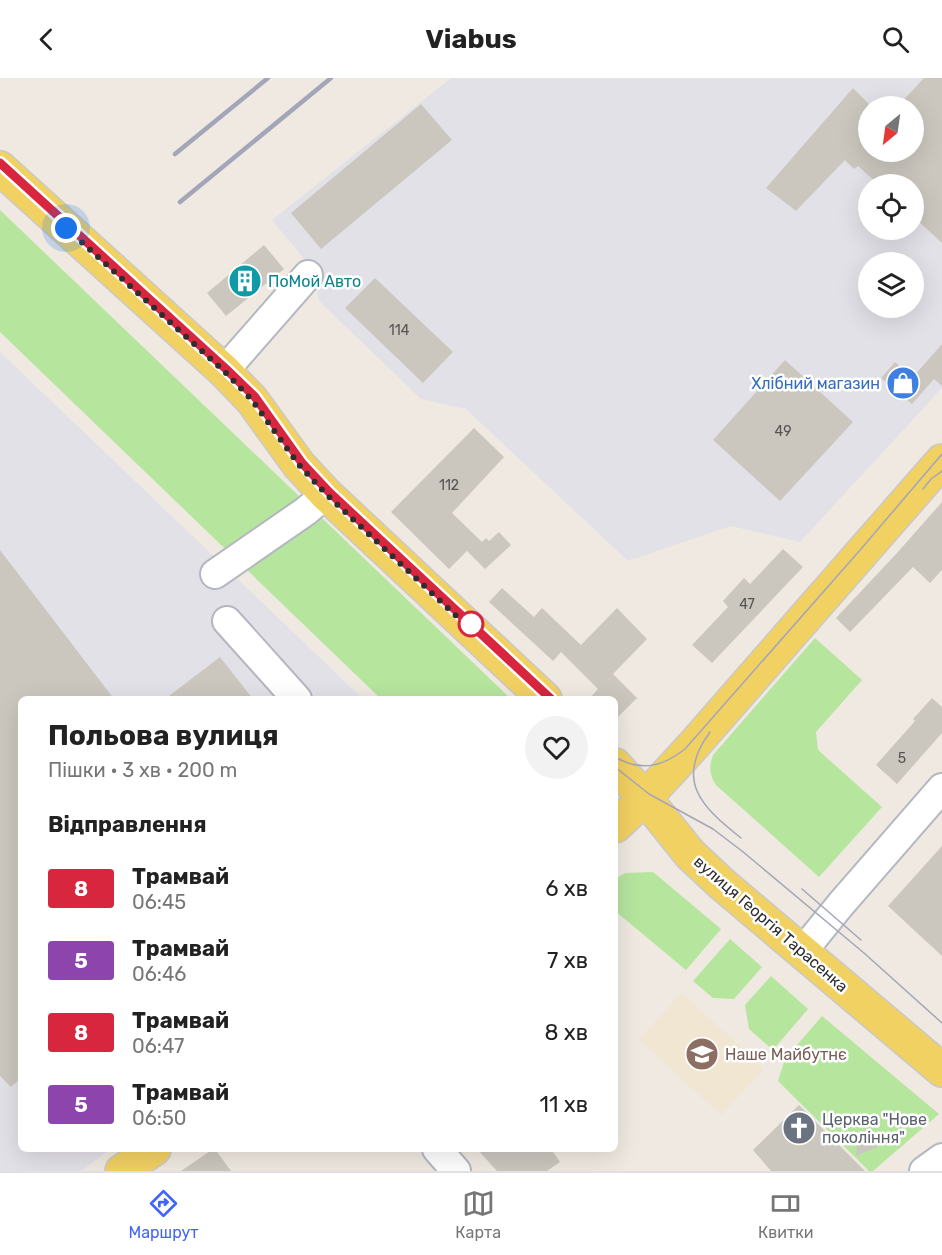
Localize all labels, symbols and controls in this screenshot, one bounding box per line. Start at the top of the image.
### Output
icon: back [30,23,63,56]
text: Viabus [425,23,517,55]
icon: search [879,23,912,56]
north arrow [858,96,924,162]
map controls [858,96,924,318]
button: locate [858,174,924,240]
your location [51,213,81,243]
button: layers [858,252,924,318]
building icon: ПоМой Авто [227,263,263,299]
place label: ПоМой Авто [268,272,361,291]
house number: 114 [389,322,410,339]
shop icon: Хлібний магазин [885,365,921,401]
place label: Хлібний магазин [751,374,880,393]
house number: 49 [775,423,791,440]
house number: 112 [439,477,459,494]
house number: 47 [739,596,755,613]
unlabelled marker [458,611,484,637]
button: heart [525,716,588,779]
text: Польова вулиця [48,719,279,752]
house number: 5 [898,750,906,767]
text: Пішки · 3 хв · 200 m [48,758,237,782]
text: Відправлення [48,811,206,838]
street label: вулиця Георгія Тарасенка [690,852,852,996]
text: Трамвай [132,863,229,890]
text: 6 хв [545,875,588,902]
text: 8 [74,876,88,901]
text: 06:45 [132,890,186,914]
text: Трамвай [132,935,229,962]
text: 7 хв [547,947,588,974]
text: 5 [74,948,88,973]
text: 06:46 [132,962,186,986]
text: Трамвай [132,1007,229,1034]
text: 8 хв [544,1019,588,1046]
text: 8 [74,1020,88,1045]
text: 06:47 [132,1034,184,1058]
school or university icon: Наше Майбутнє [684,1036,720,1072]
place label: Наше Майбутнє [725,1045,847,1064]
text: Трамвай [132,1079,229,1106]
text: 11 хв [540,1091,588,1118]
text: 5 [74,1092,88,1117]
text: 06:50 [132,1106,186,1130]
church icon: Церква "Нове покоління" [781,1110,817,1146]
place label: Церква "Нове покоління" [822,1110,927,1147]
tab: Маршрут [129,1187,198,1242]
tab: Карта [455,1187,501,1242]
tab: Квитки [758,1187,813,1242]

